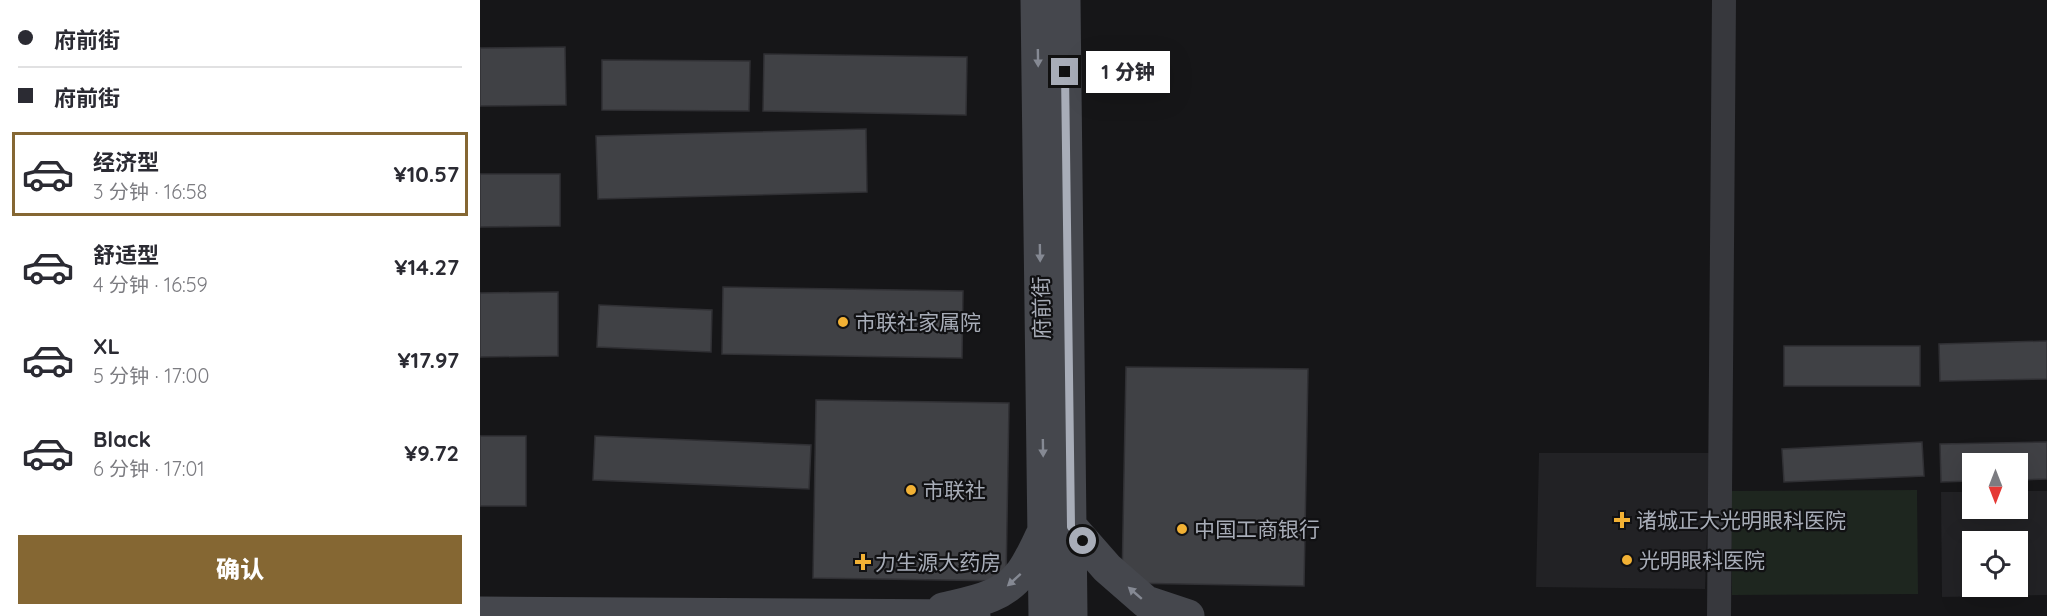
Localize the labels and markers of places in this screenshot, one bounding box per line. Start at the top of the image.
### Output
place label: 市联社家属院 [855,309,981,335]
marker: 市联社家属院 [836,315,850,329]
place label: 市联社 [923,477,986,503]
marker: 市联社 [904,483,918,497]
place label: 诸城正大光明眼科医院 [1636,507,1846,533]
marker: 诸城正大光明眼科医院 [1613,511,1631,529]
place label: 中国工商银行 [1194,516,1320,542]
marker: 中国工商银行 [1175,522,1189,536]
place label: 光明眼科医院 [1639,547,1765,573]
place label: 力生源大药房 [875,549,1001,575]
marker: 光明眼科医院 [1620,553,1634,567]
marker: 力生源大药房 [856,555,870,569]

